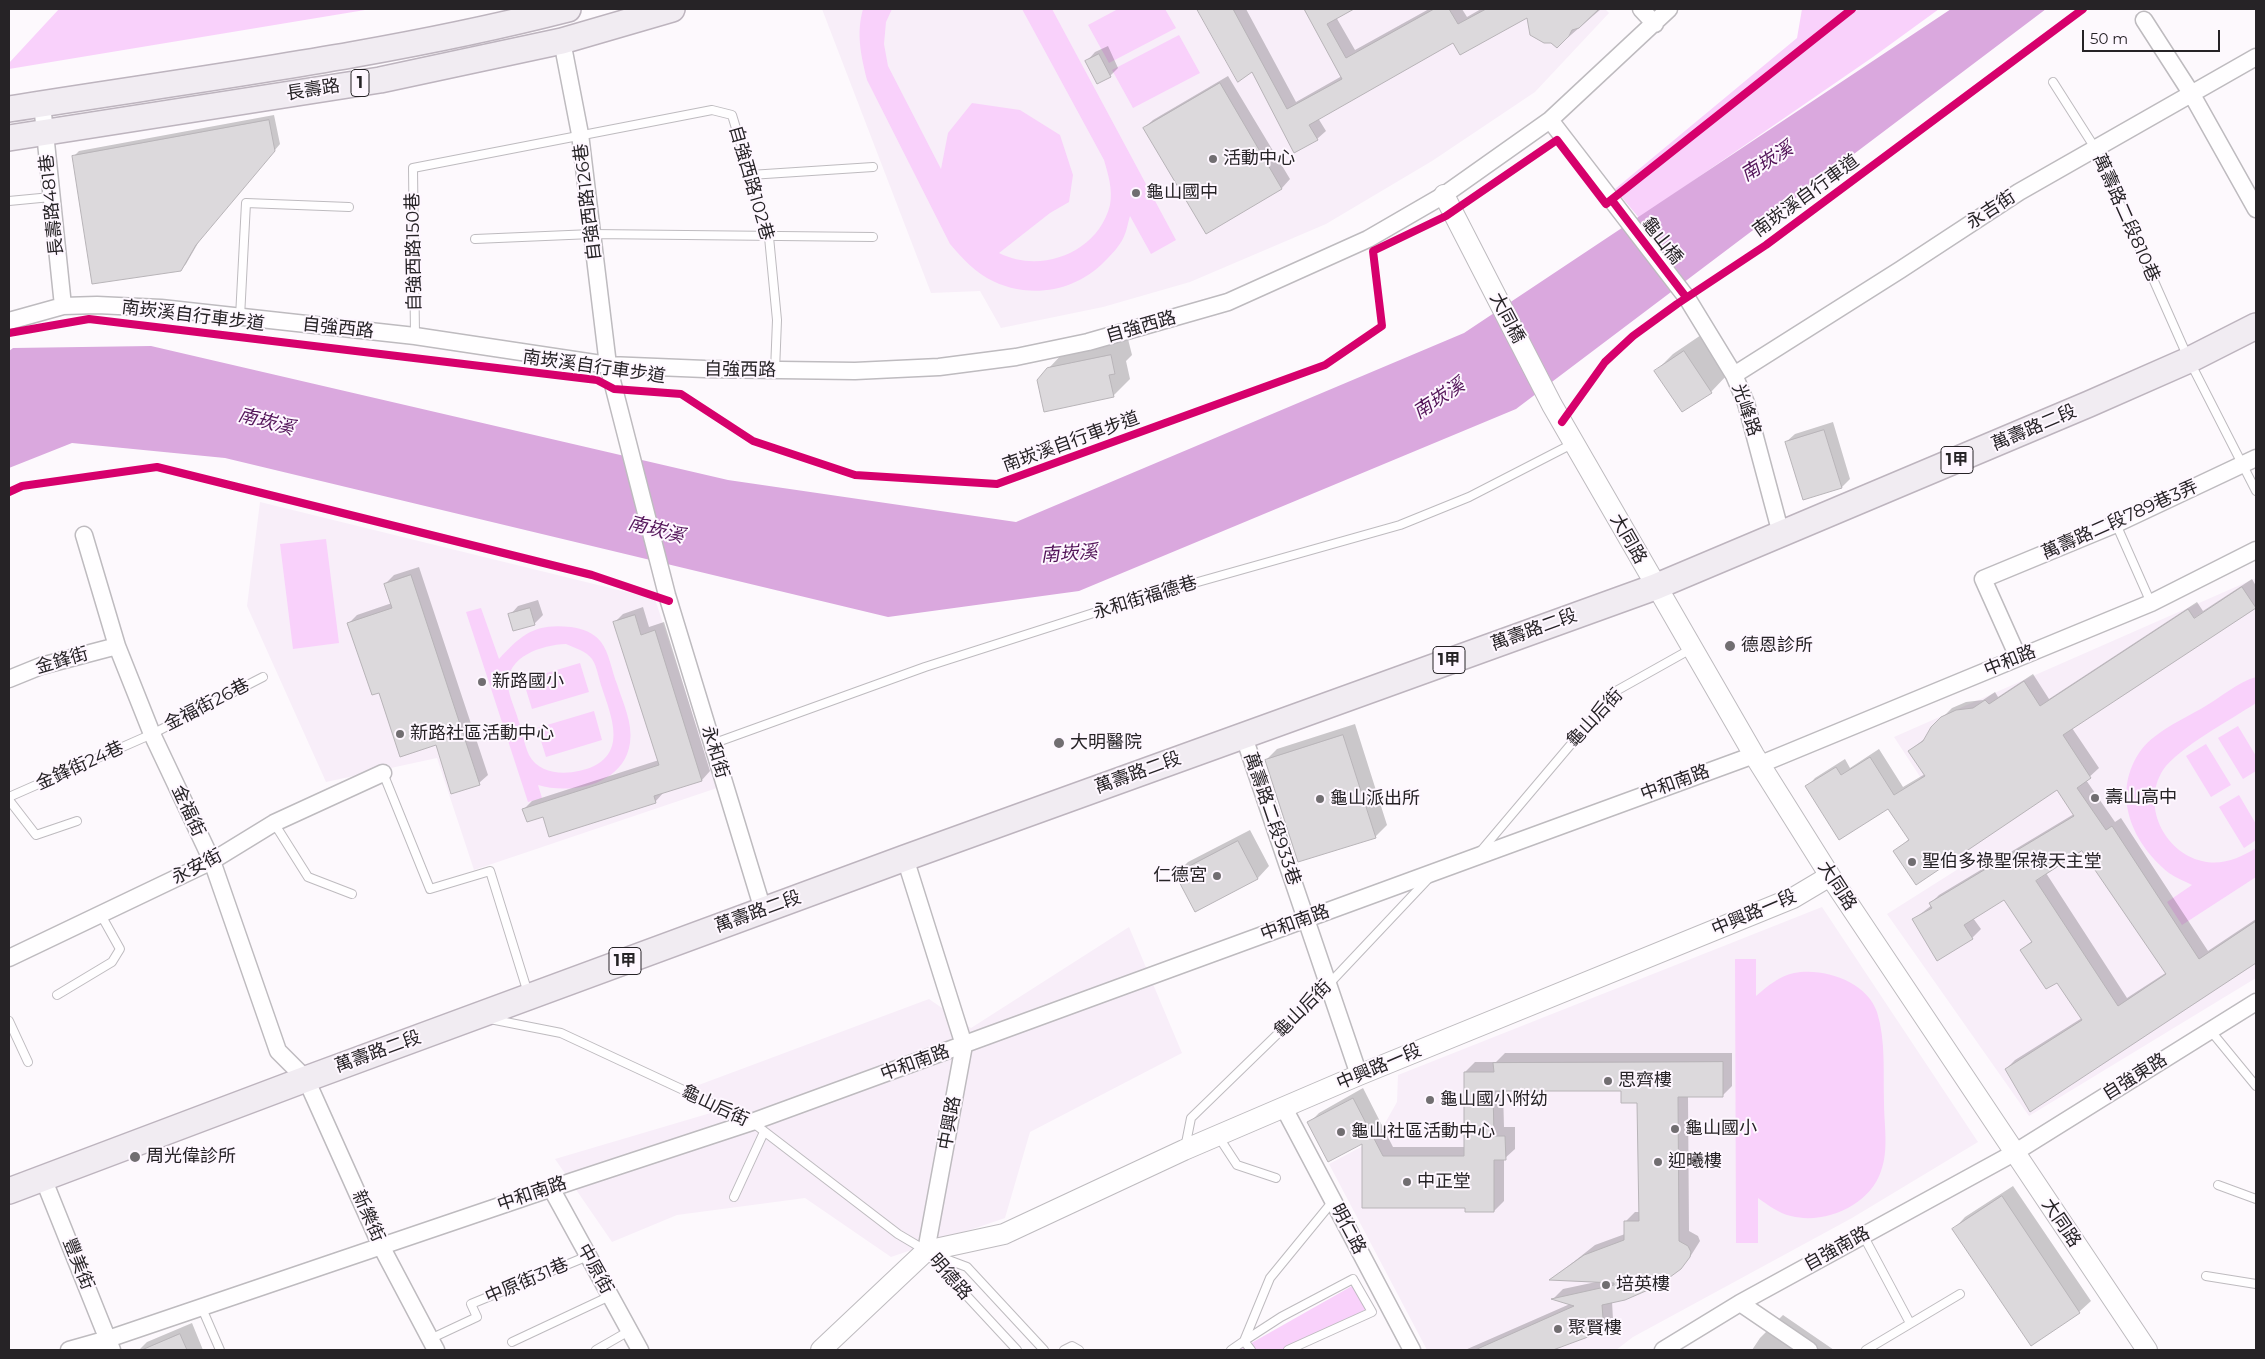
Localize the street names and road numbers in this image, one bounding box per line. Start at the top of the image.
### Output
road number: 1 [351,70,369,96]
street label: 長壽路 [285,75,341,105]
street label: 自強西路102巷 [724,123,778,243]
street label: 自強西路126巷 [570,142,606,262]
street label: 南崁溪自行車道 [1749,150,1863,242]
street label: 萬壽路二段810巷 [2088,151,2164,285]
street label: 長壽路481巷 [36,153,68,257]
street label: 永吉街 [1962,186,2020,234]
street label: 自強西路150巷 [402,193,426,311]
street label: 龜山橋 [1637,213,1687,269]
street label: 大同橋 [1485,289,1529,347]
street label: 南崁溪自行車步道 [120,297,266,335]
street label: 自強西路 [1103,307,1179,347]
street label: 自強西路 [301,313,375,343]
street label: 南崁溪自行車步道 [521,346,667,388]
street label: 自強西路 [704,359,776,381]
street label: 光峰路 [1727,381,1765,439]
street label: 萬壽路二段 [1988,400,2080,456]
street label: 南崁溪自行車步道 [1000,407,1142,477]
road number: 1甲 [1941,446,1973,474]
street label: 萬壽路二段789巷3弄 [2038,476,2202,564]
street label: 大同路 [1605,510,1651,568]
street label: 永和街福德巷 [1090,572,1200,624]
street label: 萬壽路二段 [1488,604,1580,656]
street label: 中和路 [1981,641,2039,681]
street label: 金鋒街 [33,643,91,679]
road number: 1甲 [1433,646,1465,674]
street label: 金福街26巷 [161,674,253,736]
street label: 龜山后街 [1563,684,1627,752]
street label: 永和街 [697,723,733,781]
street label: 金鋒街24巷 [33,737,127,795]
street label: 萬壽路二段 [1092,747,1184,799]
street label: 萬壽路二段933巷 [1239,750,1305,888]
street label: 中和南路 [1637,761,1713,805]
street label: 金福街 [167,782,209,840]
street label: 永安街 [168,845,226,889]
street label: 大同路 [1813,857,1861,915]
street label: 中興路一段 [1708,885,1800,941]
street label: 萬壽路二段 [712,886,804,938]
street label: 中和南路 [1257,901,1333,945]
road number: 1甲 [609,948,641,974]
street label: 龜山后街 [1270,976,1336,1042]
street label: 萬壽路二段 [332,1026,424,1078]
street label: 中興路一段 [1333,1039,1425,1095]
street label: 中和南路 [877,1041,953,1085]
street label: 自強東路 [2099,1049,2171,1105]
street label: 龜山后街 [678,1081,752,1131]
street label: 中興路 [935,1095,965,1151]
street label: 中和南路 [494,1172,570,1216]
street label: 新樂街 [347,1187,389,1245]
street label: 大同路 [2037,1195,2085,1251]
street label: 明仁路 [1326,1200,1370,1258]
street label: 自強南路 [1800,1222,1874,1276]
street label: 豐美街 [58,1235,98,1293]
street label: 中原街 [572,1240,618,1298]
street label: 明德路 [924,1250,976,1304]
street label: 中原街31巷 [482,1254,572,1308]

